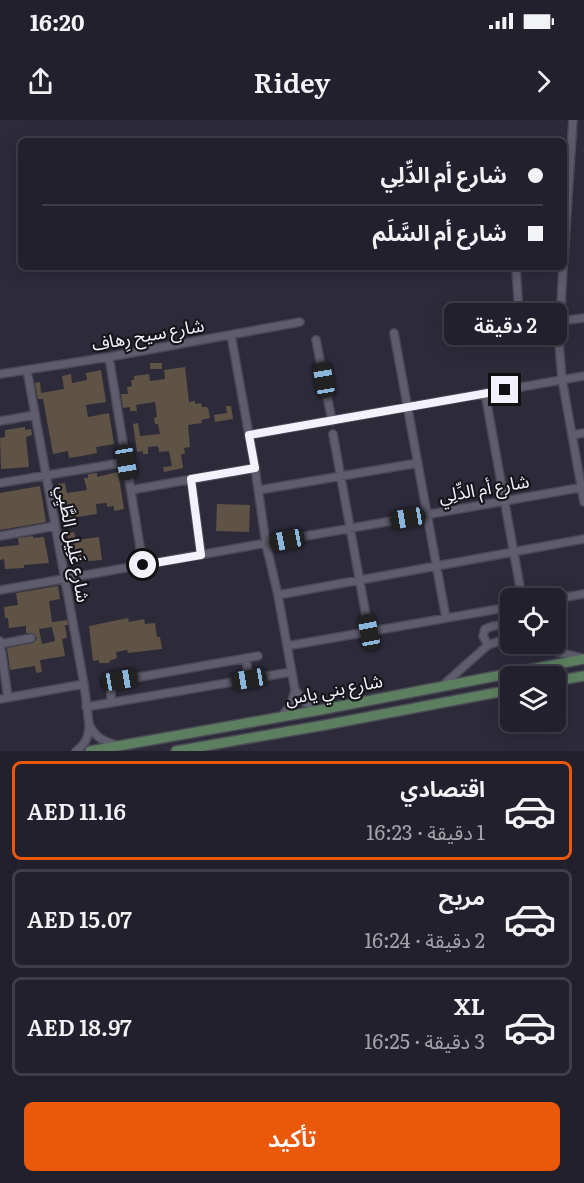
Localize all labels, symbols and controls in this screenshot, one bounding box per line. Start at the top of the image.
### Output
text: 16:20 [30,5,84,38]
text: Ridey [254,61,330,101]
icon: share [24,65,57,98]
icon: forward [527,65,560,98]
text: شارع أم الدِّلِي [380,157,507,190]
text: شارع أم السَّلَم [373,215,507,248]
callout: 2 دقيقة [444,303,566,345]
text: 2 دقيقة [474,309,537,339]
street label: شارع سيح رِهاف [89,310,207,359]
car [312,361,336,399]
route end [491,376,518,403]
car [114,443,138,481]
street label: شارع أم الدِّلِي [436,466,532,511]
street label: شارع غَلِيل الطَّيِي [49,483,98,605]
car [389,506,427,530]
car [268,528,306,552]
route start [129,551,156,578]
map controls [500,588,566,732]
button: locate [500,588,566,654]
car [357,613,381,651]
street label: شارع بني ياس [283,666,385,713]
button: layers [500,666,566,732]
car [230,667,268,691]
car [101,668,139,692]
text: اقتصادي [400,771,485,804]
icon: car [503,784,557,838]
text: AED 11.16 [27,794,126,827]
text: 1 دقيقة · 16:23 [366,816,485,846]
text: مريح [439,879,485,912]
icon: car [503,892,557,946]
text: AED 15.07 [27,902,132,935]
text: 2 دقيقة · 16:24 [364,924,485,954]
text: XL [454,989,485,1022]
icon: car [503,1000,557,1054]
text: AED 18.97 [27,1010,132,1043]
text: 3 دقيقة · 16:25 [364,1025,485,1055]
button: تأكيد [24,1102,560,1171]

